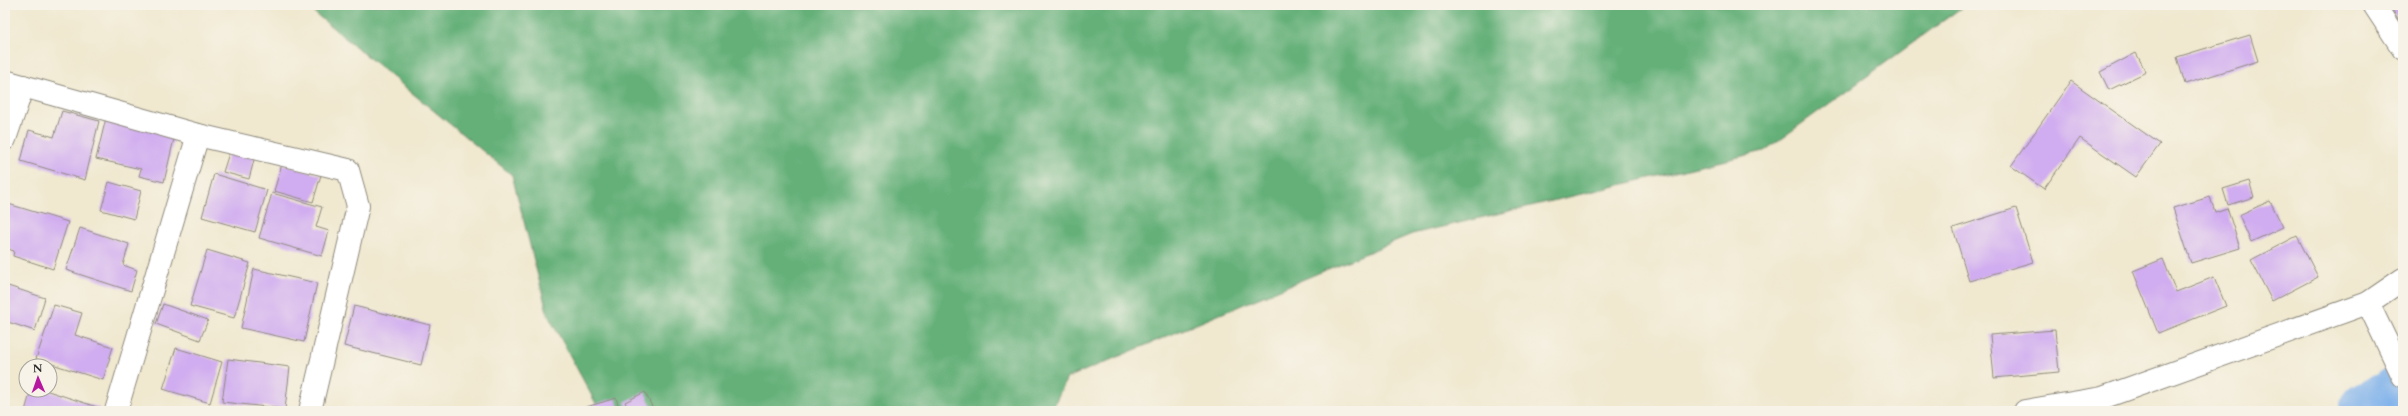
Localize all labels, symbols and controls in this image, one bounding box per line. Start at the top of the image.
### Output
north arrow [18,358,58,398]
text: N [33,361,43,376]

